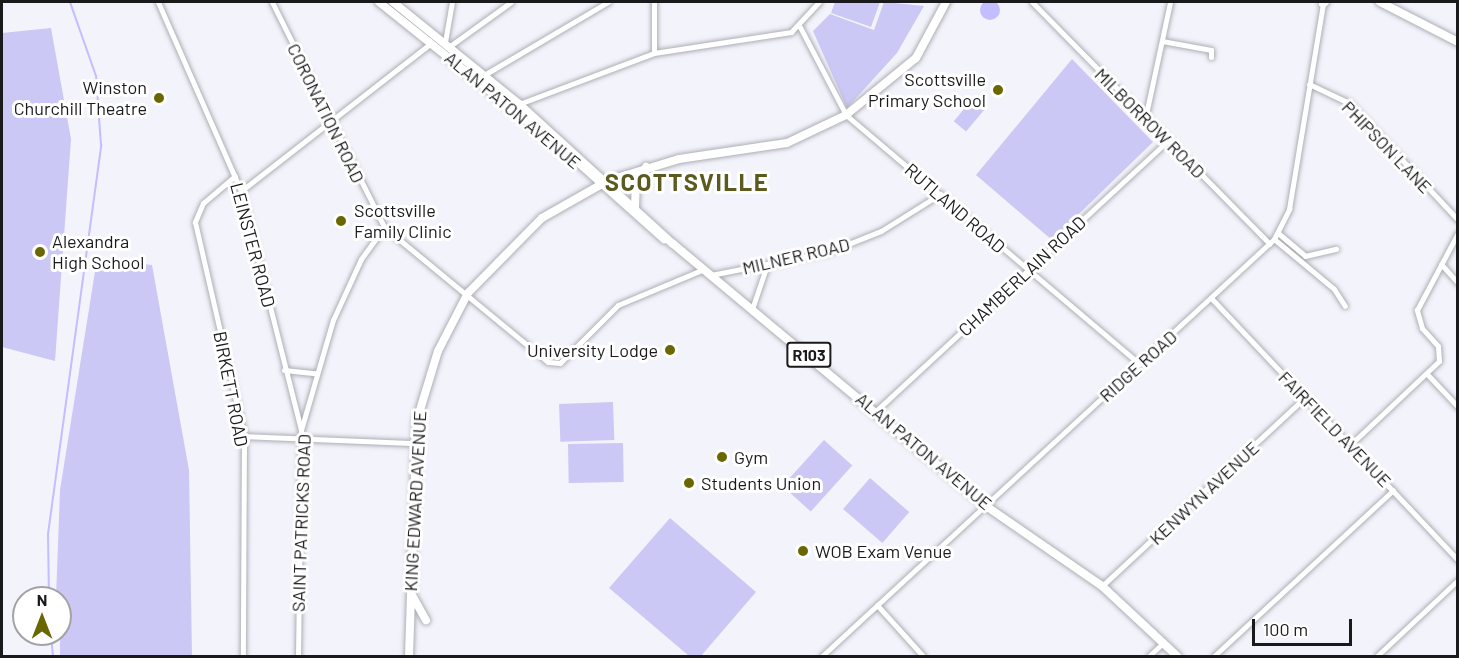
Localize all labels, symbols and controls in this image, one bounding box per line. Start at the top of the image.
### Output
street label: CORONATION ROAD [283,40,369,186]
street label: ALAN PATON AVENUE [441,47,585,173]
street label: MILBORROW ROAD [1090,63,1210,183]
place label: Scottsville Primary School [868,69,986,112]
place label: Winston Churchill Theatre [14,77,147,119]
marker: Scottsville Primary School [991,83,1005,97]
marker: Winston Churchill Theatre [152,91,166,105]
street label: PHIPSON LANE [1338,96,1436,198]
street label: RUTLAND ROAD [900,159,1010,257]
district label: SCOTTSVILLE [605,168,769,196]
street label: LEINSTER ROAD [226,180,280,310]
place label: Scottsville Family Clinic [354,200,452,242]
street label: CHAMBERLAIN ROAD [954,211,1090,341]
marker: Scottsville Family Clinic [332,212,350,230]
place label: Alexandra High School [52,231,145,274]
street label: MILNER ROAD [740,233,852,279]
marker: Alexandra High School [33,245,47,259]
street label: RIDGE ROAD [1095,326,1181,406]
street label: BIRKETT ROAD [209,329,253,449]
place label: University Lodge [527,339,658,361]
road number: R103 [785,342,833,368]
marker: University Lodge [663,343,677,357]
street label: FAIRFIELD AVENUE [1274,367,1396,491]
street label: ALAN PATON AVENUE [852,388,996,514]
street label: KING EDWARD AVENUE [399,410,431,592]
street label: SAINT PATRICKS ROAD [287,434,315,612]
street label: KENWYN AVENUE [1145,437,1263,549]
place label: Gym [734,446,768,468]
marker: Gym [715,450,729,464]
place label: Students Union [701,472,821,494]
marker: Students Union [682,476,696,490]
place label: WOB Exam Venue [815,540,952,562]
marker: WOB Exam Venue [796,544,810,558]
north arrow [12,586,72,646]
text: N [37,590,47,609]
scale bar [1255,607,1356,645]
text: 100 m [1263,618,1308,640]

